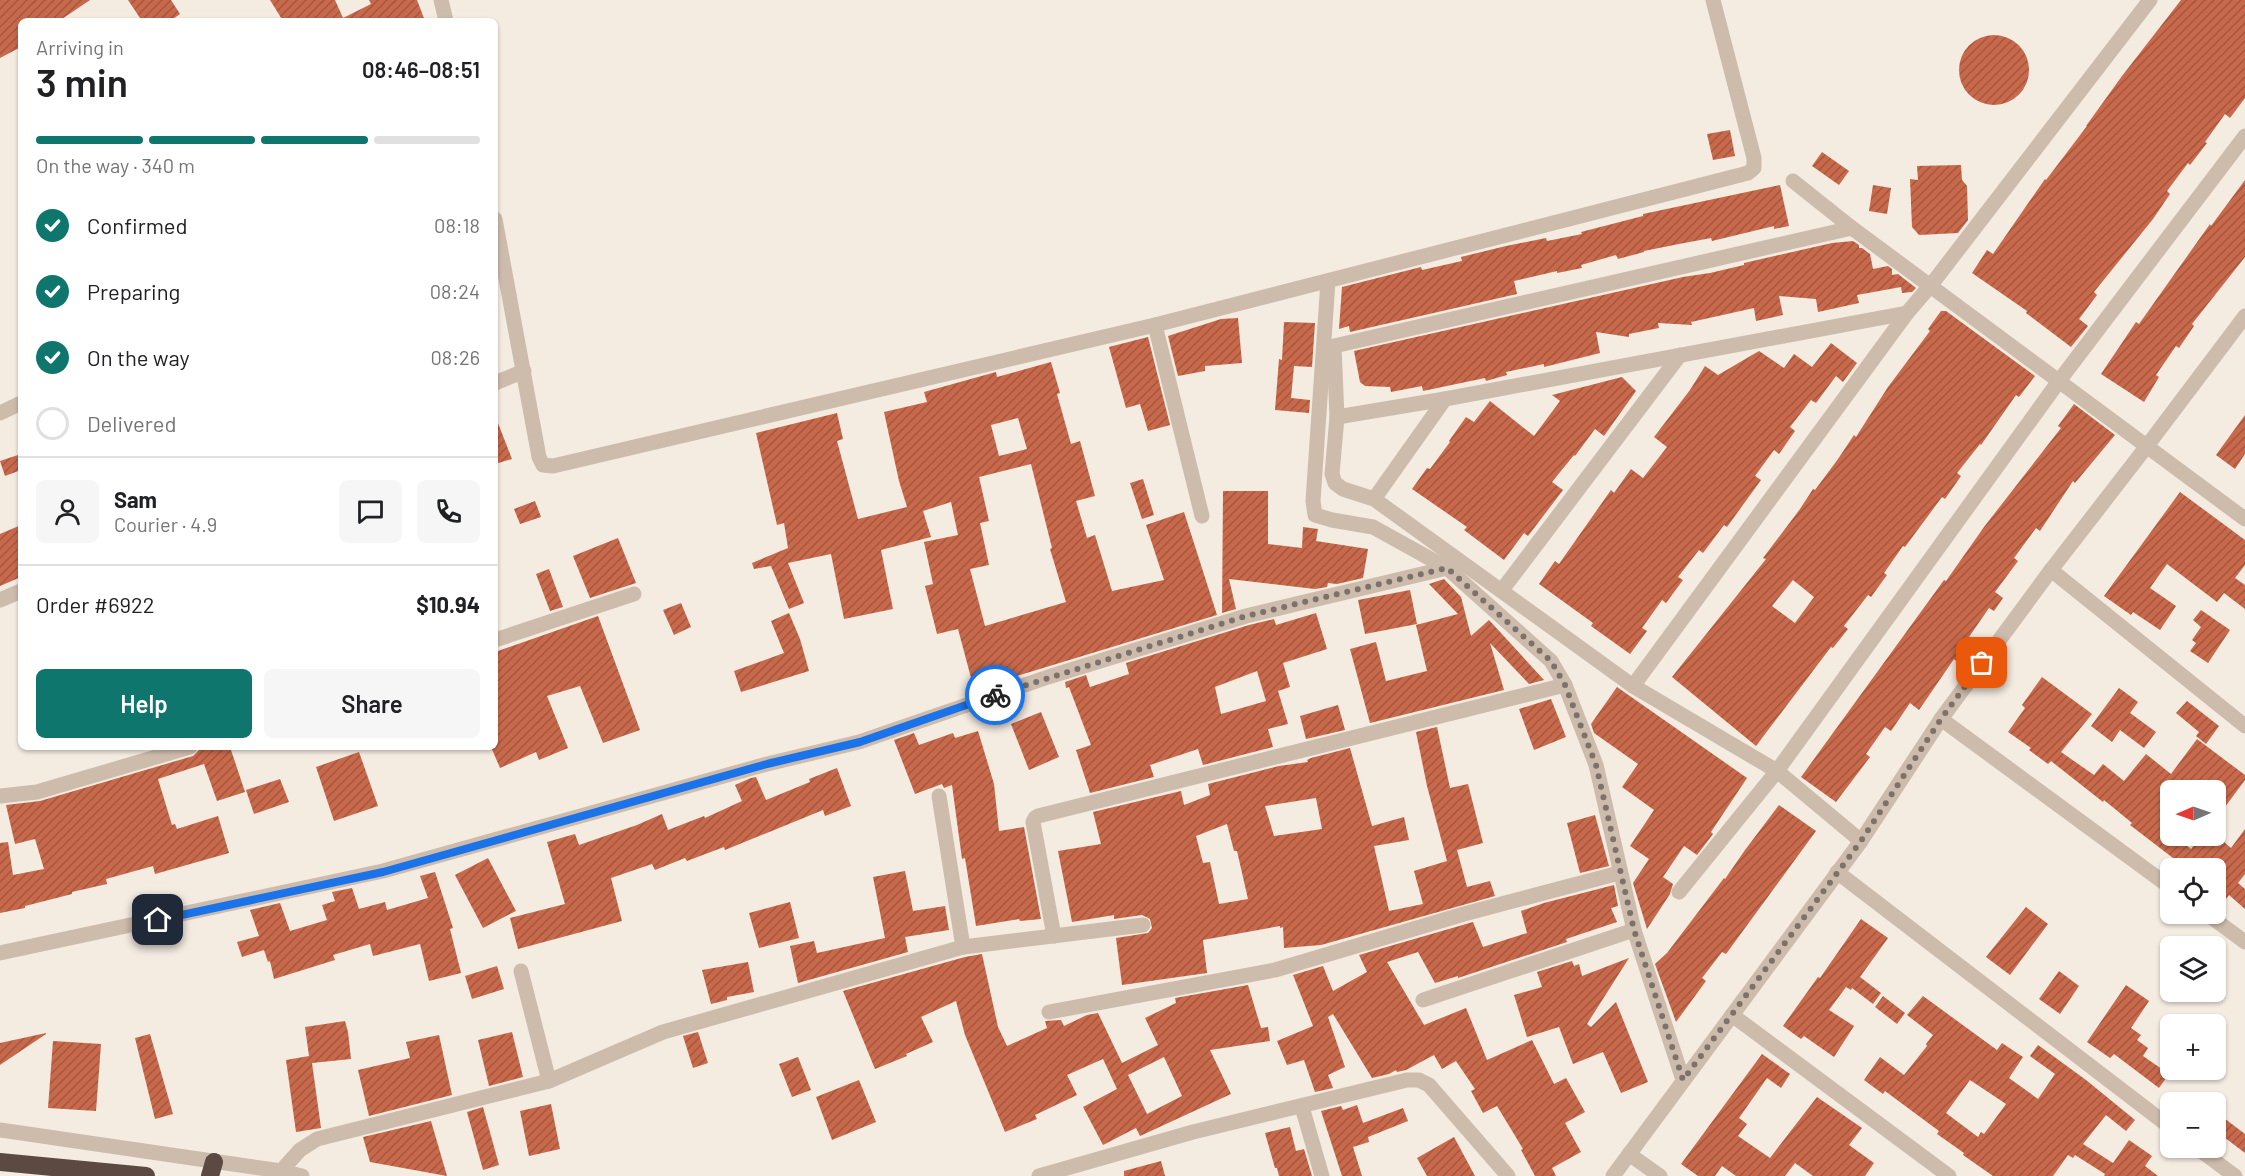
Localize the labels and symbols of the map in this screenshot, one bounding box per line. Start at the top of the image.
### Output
pin [1956,637,2007,688]
courier [965,665,1025,725]
north arrow [2160,780,2226,846]
pin [132,894,183,945]

